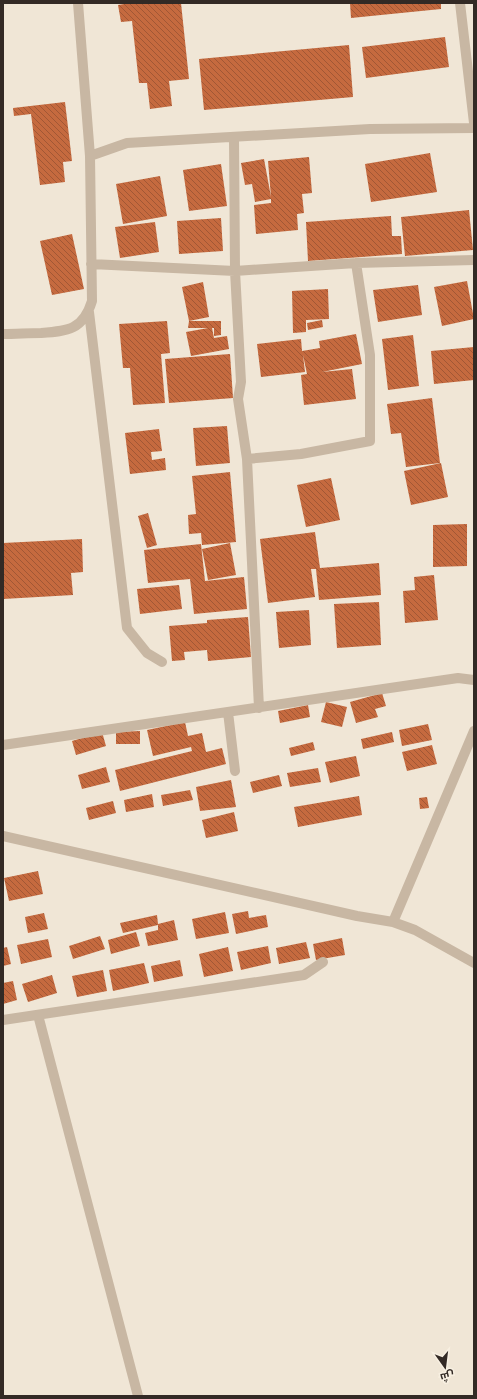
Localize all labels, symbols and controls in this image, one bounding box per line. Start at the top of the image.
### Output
north arrow [425,1347,465,1387]
text: ش [439,1368,456,1385]

